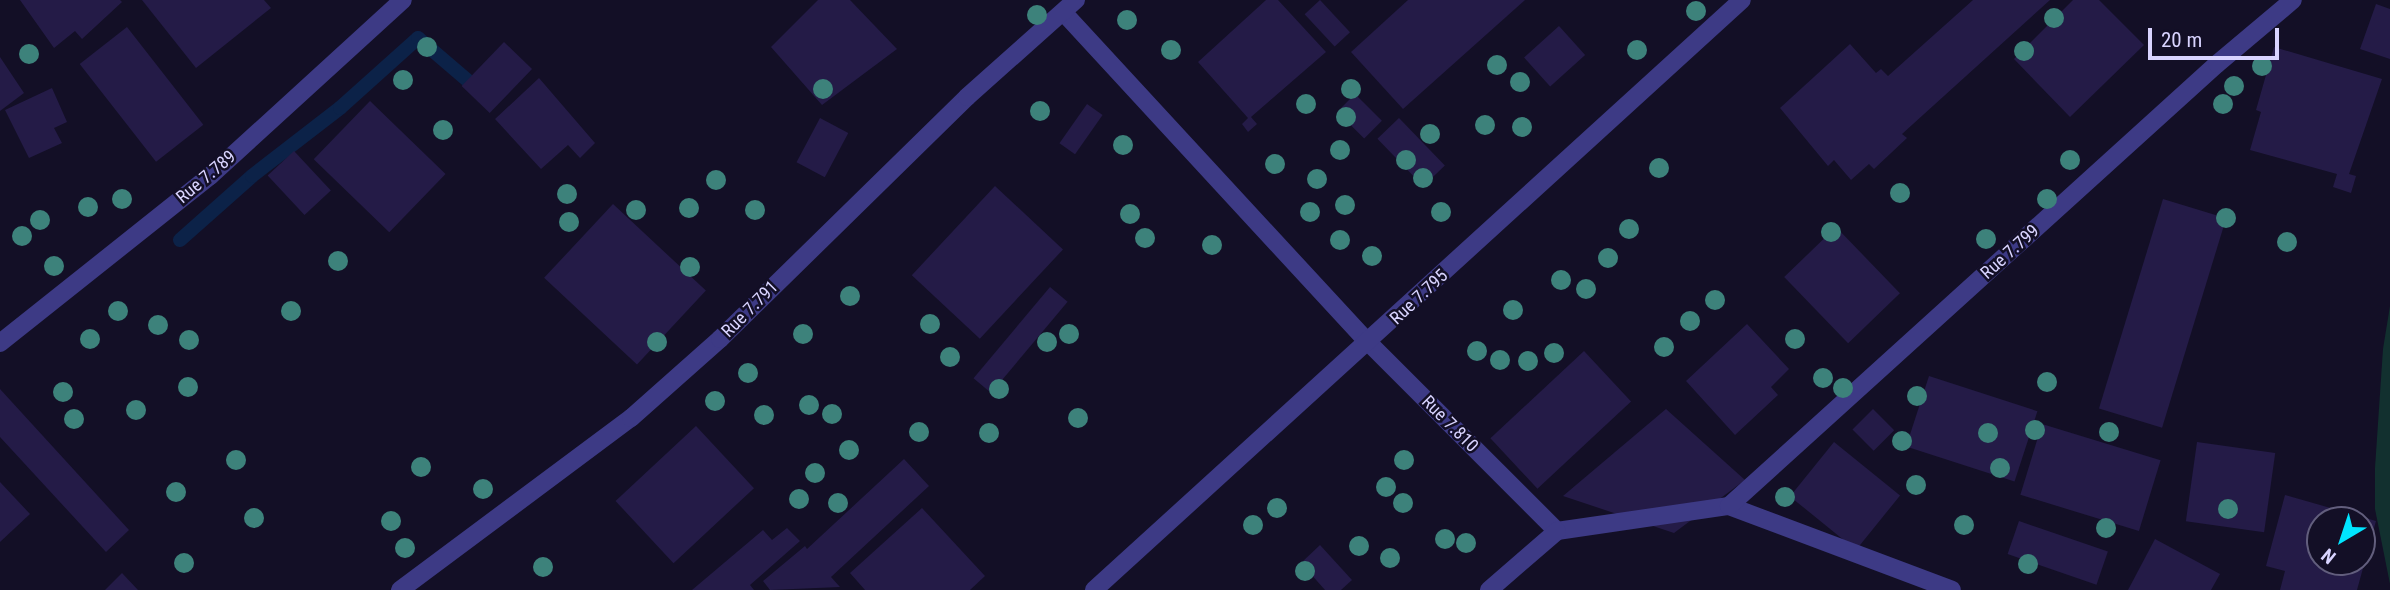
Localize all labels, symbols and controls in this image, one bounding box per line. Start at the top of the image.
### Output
scale bar [2152,14,2283,58]
text: 20 m [2161,28,2202,52]
street label: Rue 7.789 [172,146,240,208]
street label: Rue 7.799 [1976,220,2044,284]
street label: Rue 7.795 [1386,265,1452,329]
street label: Rue 7.791 [717,276,783,342]
street label: Rue 7.810 [1417,391,1483,457]
north arrow [2306,506,2376,576]
text: N [2317,544,2340,569]

